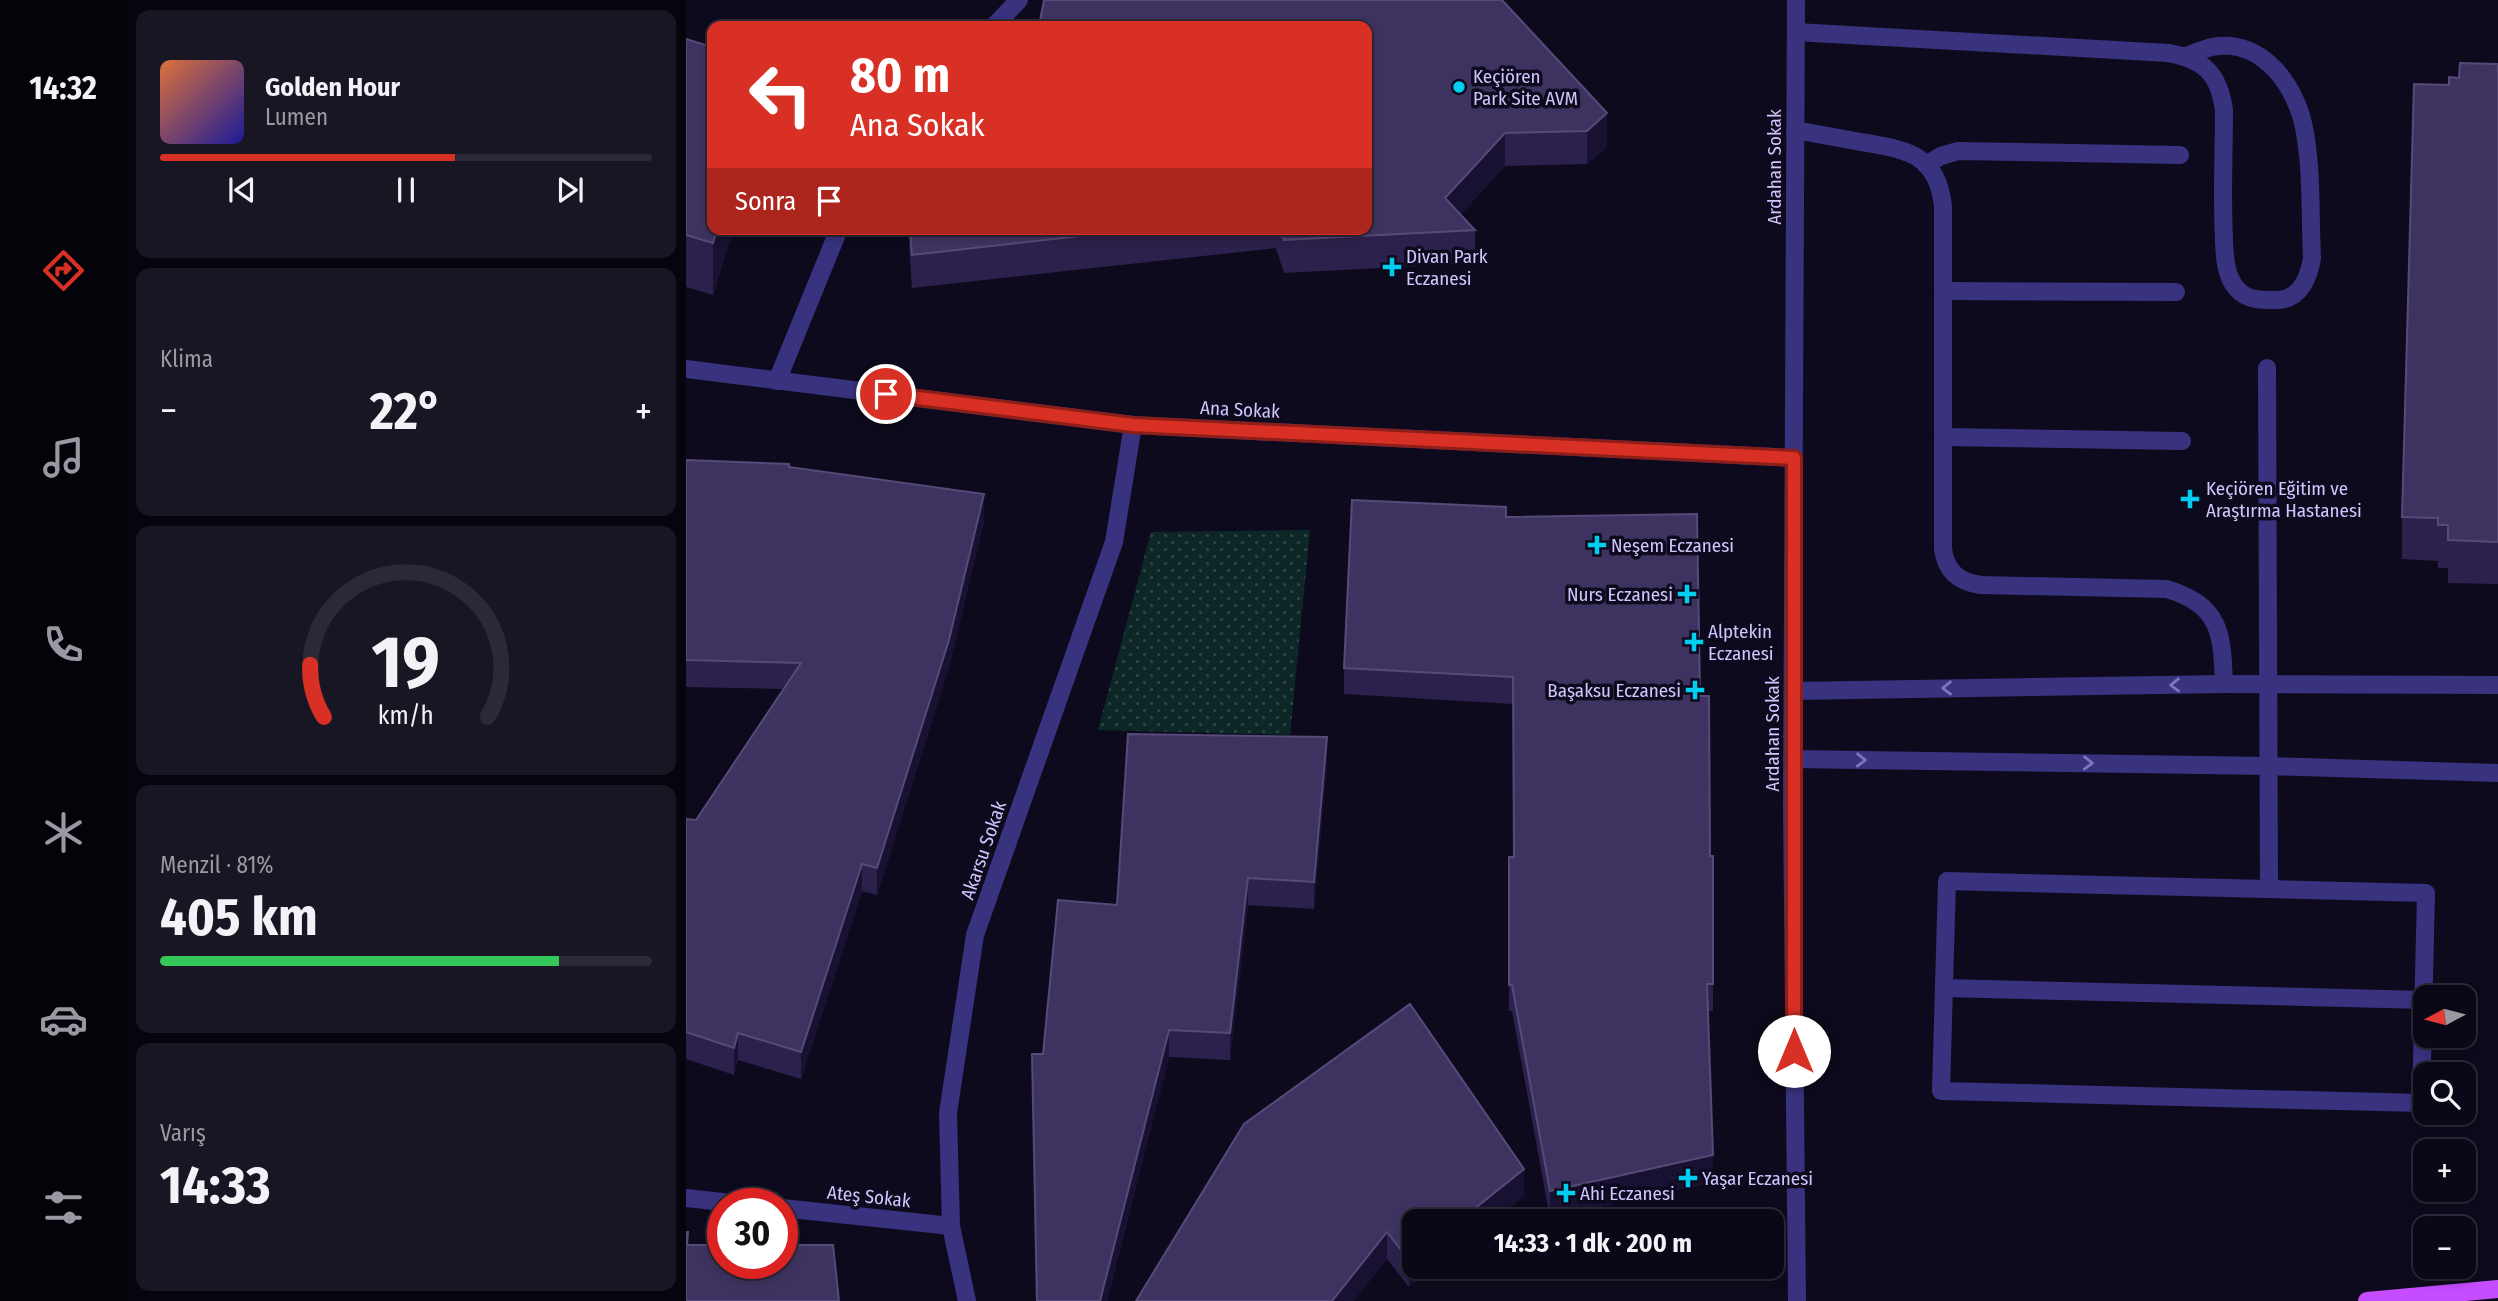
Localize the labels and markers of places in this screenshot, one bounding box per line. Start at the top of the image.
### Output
place label: Keçiören Park Site AVM [1473,65,1578,110]
marker: Keçiören Park Site AVM [1451,79,1467,95]
place label: Divan Park Eczanesi [1406,245,1488,290]
marker: Divan Park Eczanesi [1384,259,1400,275]
pin [856,364,916,424]
place label: Keçiören Eğitim ve Araştırma Hastanesi [2206,477,2362,522]
marker: Keçiören Eğitim ve Araştırma Hastanesi [2180,489,2200,509]
place label: Neşem Eczanesi [1611,534,1734,557]
marker: Neşem Eczanesi [1589,537,1605,553]
place label: Nurs Eczanesi [1567,583,1673,606]
marker: Nurs Eczanesi [1679,586,1695,602]
place label: Alptekin Eczanesi [1708,620,1774,665]
marker: Alptekin Eczanesi [1686,634,1702,650]
place label: Başaksu Eczanesi [1547,679,1681,702]
marker: Başaksu Eczanesi [1687,682,1703,698]
place label: Yaşar Eczanesi [1702,1167,1813,1190]
marker: Yaşar Eczanesi [1680,1170,1696,1186]
place label: Ahi Eczanesi [1580,1182,1675,1205]
marker: Ahi Eczanesi [1558,1185,1574,1201]

